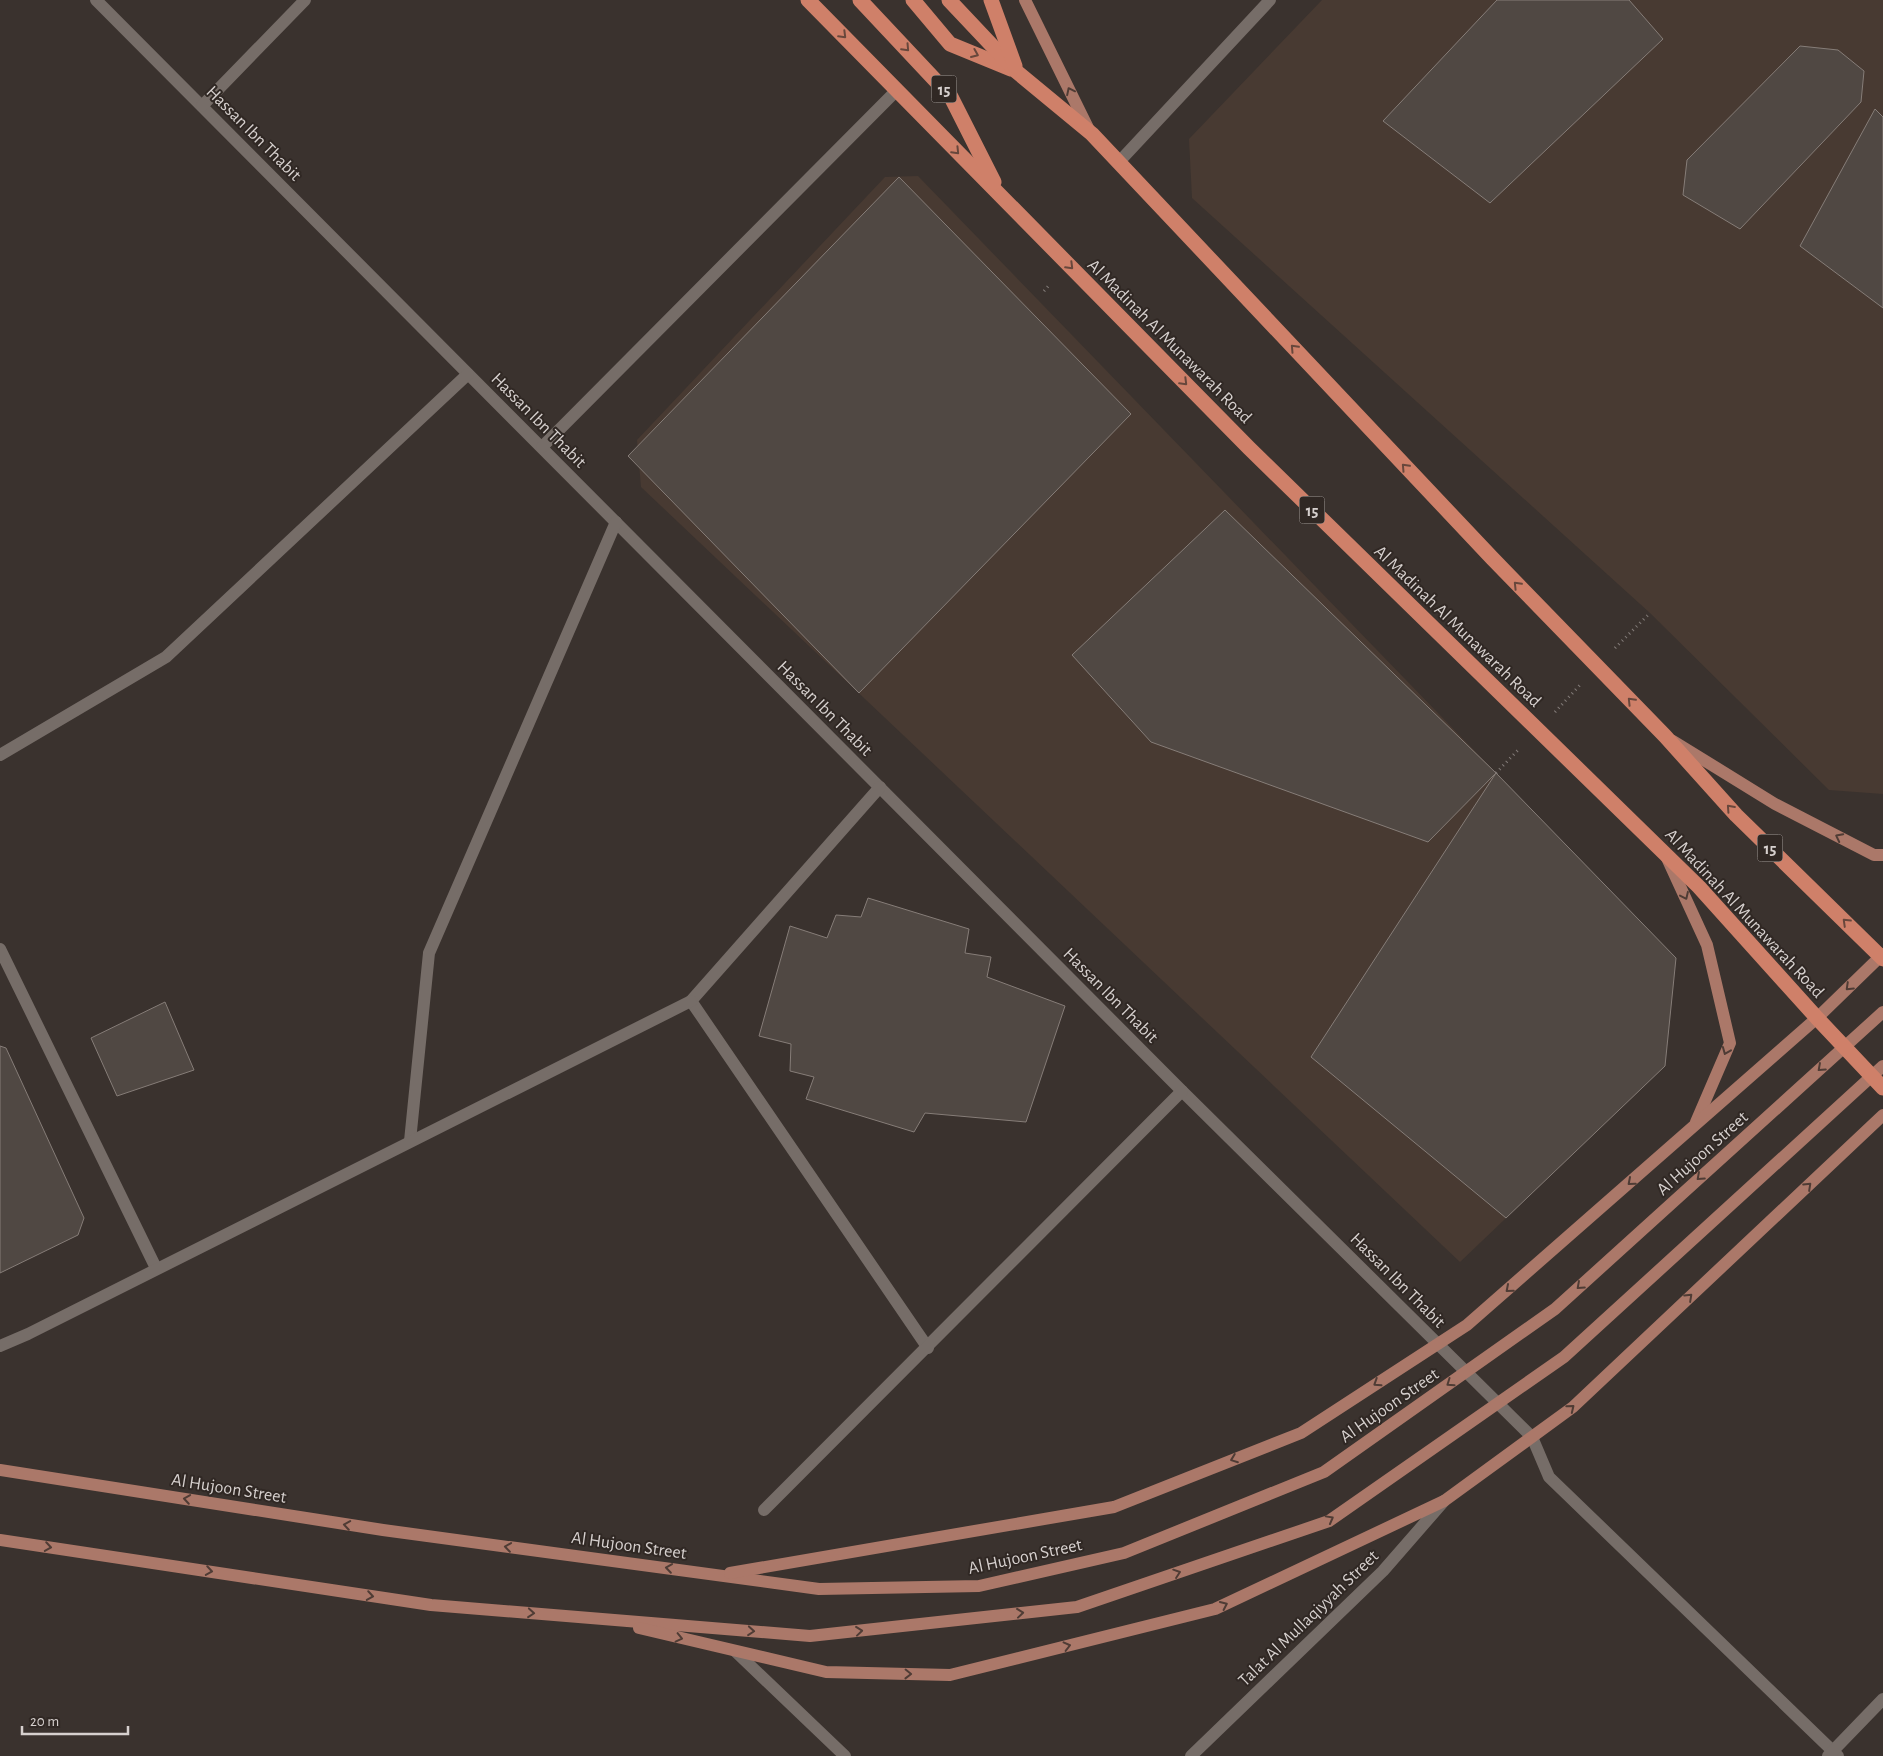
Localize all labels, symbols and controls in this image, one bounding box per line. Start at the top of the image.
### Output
one-way arrow [837,29,846,38]
one-way arrow [900,43,909,52]
one-way arrow [970,48,979,58]
road number: 15 [932,76,956,102]
street label: Hassan Ibn Thabit [202,83,304,185]
one-way arrow [1066,87,1076,96]
one-way arrow [951,145,960,154]
street label: Al Madinah Al Munawarah Road [1084,256,1255,427]
one-way arrow [1065,261,1074,270]
one-way arrow [1291,345,1300,354]
street label: Hassan Ibn Thabit [487,370,589,472]
one-way arrow [1178,377,1187,386]
one-way arrow [1402,463,1411,472]
road number: 15 [1300,496,1324,524]
street label: Al Madinah Al Munawarah Road [1371,542,1544,711]
one-way arrow [1514,581,1523,590]
street label: Hassan Ibn Thabit [773,658,875,760]
one-way arrow [1627,698,1636,707]
one-way arrow [1727,805,1736,814]
street label: Al Madinah Al Munawarah Road [1661,826,1827,1002]
one-way arrow [1835,833,1844,843]
road number: 15 [1758,834,1782,861]
one-way arrow [1678,891,1688,900]
one-way arrow [1842,919,1851,928]
street label: Hassan Ibn Thabit [1059,945,1161,1047]
one-way arrow [1845,981,1854,990]
one-way arrow [1722,1046,1733,1055]
one-way arrow [1817,1062,1826,1071]
street label: Al Hujoon Street [1654,1108,1752,1199]
one-way arrow [1697,1171,1706,1180]
one-way arrow [1628,1176,1637,1185]
one-way arrow [1802,1183,1811,1192]
street label: Hassan Ibn Thabit [1346,1230,1448,1332]
one-way arrow [1576,1281,1585,1290]
one-way arrow [1505,1283,1514,1292]
one-way arrow [1684,1294,1693,1303]
street label: Al Hujoon Street [1337,1365,1442,1446]
one-way arrow [1373,1377,1382,1387]
one-way arrow [1446,1377,1456,1386]
one-way arrow [1565,1406,1574,1414]
one-way arrow [1231,1454,1239,1464]
street label: Al Hujoon Street [170,1471,288,1507]
one-way arrow [182,1495,191,1505]
one-way arrow [1324,1515,1333,1525]
one-way arrow [343,1520,351,1530]
street label: Al Hujoon Street [570,1529,688,1563]
street label: Al Hujoon Street [967,1536,1084,1578]
one-way arrow [45,1541,53,1552]
one-way arrow [504,1542,512,1553]
street label: Talat Al Mullaqiyyah Street [1235,1547,1382,1690]
one-way arrow [665,1563,673,1574]
one-way arrow [205,1566,213,1576]
one-way arrow [1172,1569,1180,1579]
one-way arrow [365,1590,374,1600]
one-way arrow [1219,1601,1228,1612]
one-way arrow [527,1607,535,1618]
one-way arrow [1016,1608,1024,1619]
one-way arrow [747,1626,755,1637]
one-way arrow [855,1626,863,1637]
one-way arrow [675,1632,684,1643]
one-way arrow [1062,1641,1071,1652]
one-way arrow [904,1669,912,1679]
scale bar [22,1704,129,1736]
text: 20 m [30,1714,59,1729]

